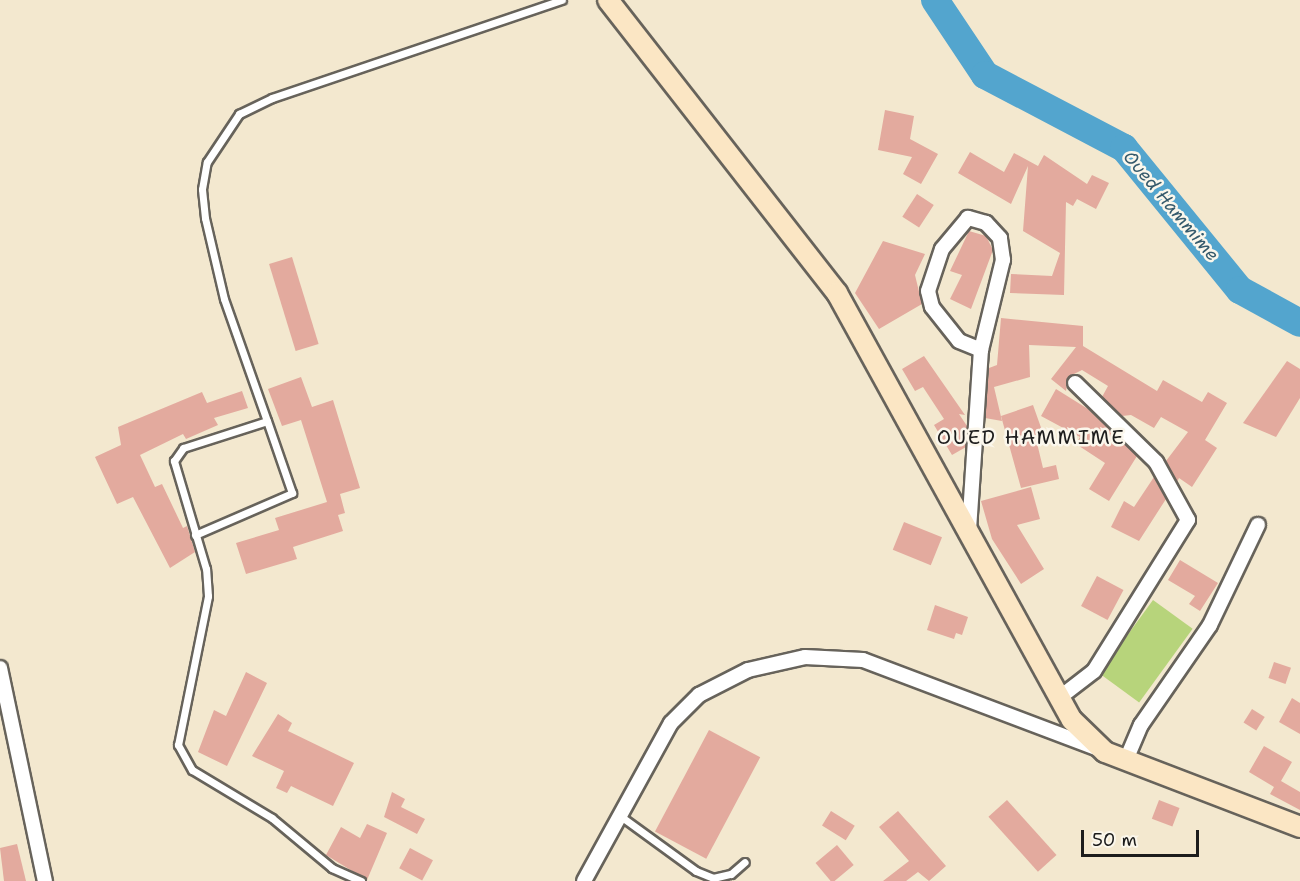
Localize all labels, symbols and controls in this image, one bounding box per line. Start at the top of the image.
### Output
water label: Oued Hammime [1119,147,1223,265]
district label: OUED HAMMIME [937,425,1125,449]
scale bar [1084,818,1202,856]
text: 50 m [1092,828,1137,852]

